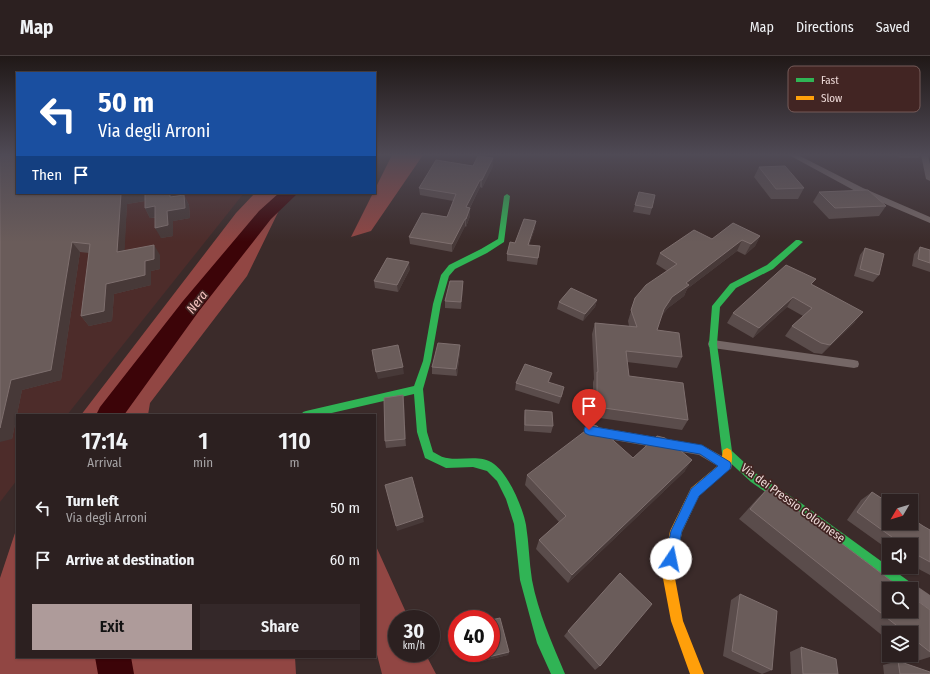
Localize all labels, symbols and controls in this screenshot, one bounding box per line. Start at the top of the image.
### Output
text: Map [20,16,53,39]
text: Map [750,19,774,36]
text: Directions [796,19,854,36]
text: Saved [876,19,910,36]
legend [788,66,920,112]
text: Fast [821,74,839,87]
text: 50 m [98,86,154,119]
icon: left [32,88,84,140]
text: Slow [821,92,842,105]
text: Via degli Arroni [98,120,210,142]
icon: arrive [70,164,92,186]
text: Then [32,166,62,184]
water label: Nera [183,287,211,316]
pin [572,389,606,430]
icon: arrive [578,395,600,417]
text: 17:14 [81,427,128,455]
text: 1 [198,427,208,455]
text: 110 [278,427,311,455]
text: Arrival [87,455,122,470]
text: min [193,455,213,470]
text: m [290,455,300,470]
street label: Via dei Pressio Colonnese [738,460,848,546]
text: Turn left [66,492,119,510]
north arrow [882,494,918,530]
map controls [882,494,918,662]
icon: left [32,497,54,519]
text: 50 m [330,499,360,517]
text: Via degli Arroni [66,510,147,525]
position arrow [650,538,692,580]
button: sound [882,538,918,574]
icon: arrive [32,549,54,571]
text: Arrive at destination [66,551,194,569]
text: 60 m [330,551,360,569]
button: search [882,582,918,618]
button: Exit [32,604,192,650]
button: Share [200,604,360,650]
speed limit sign: 40 [448,610,500,662]
text: 30 [404,619,424,643]
button: layers [882,626,918,662]
text: km/h [403,640,425,652]

